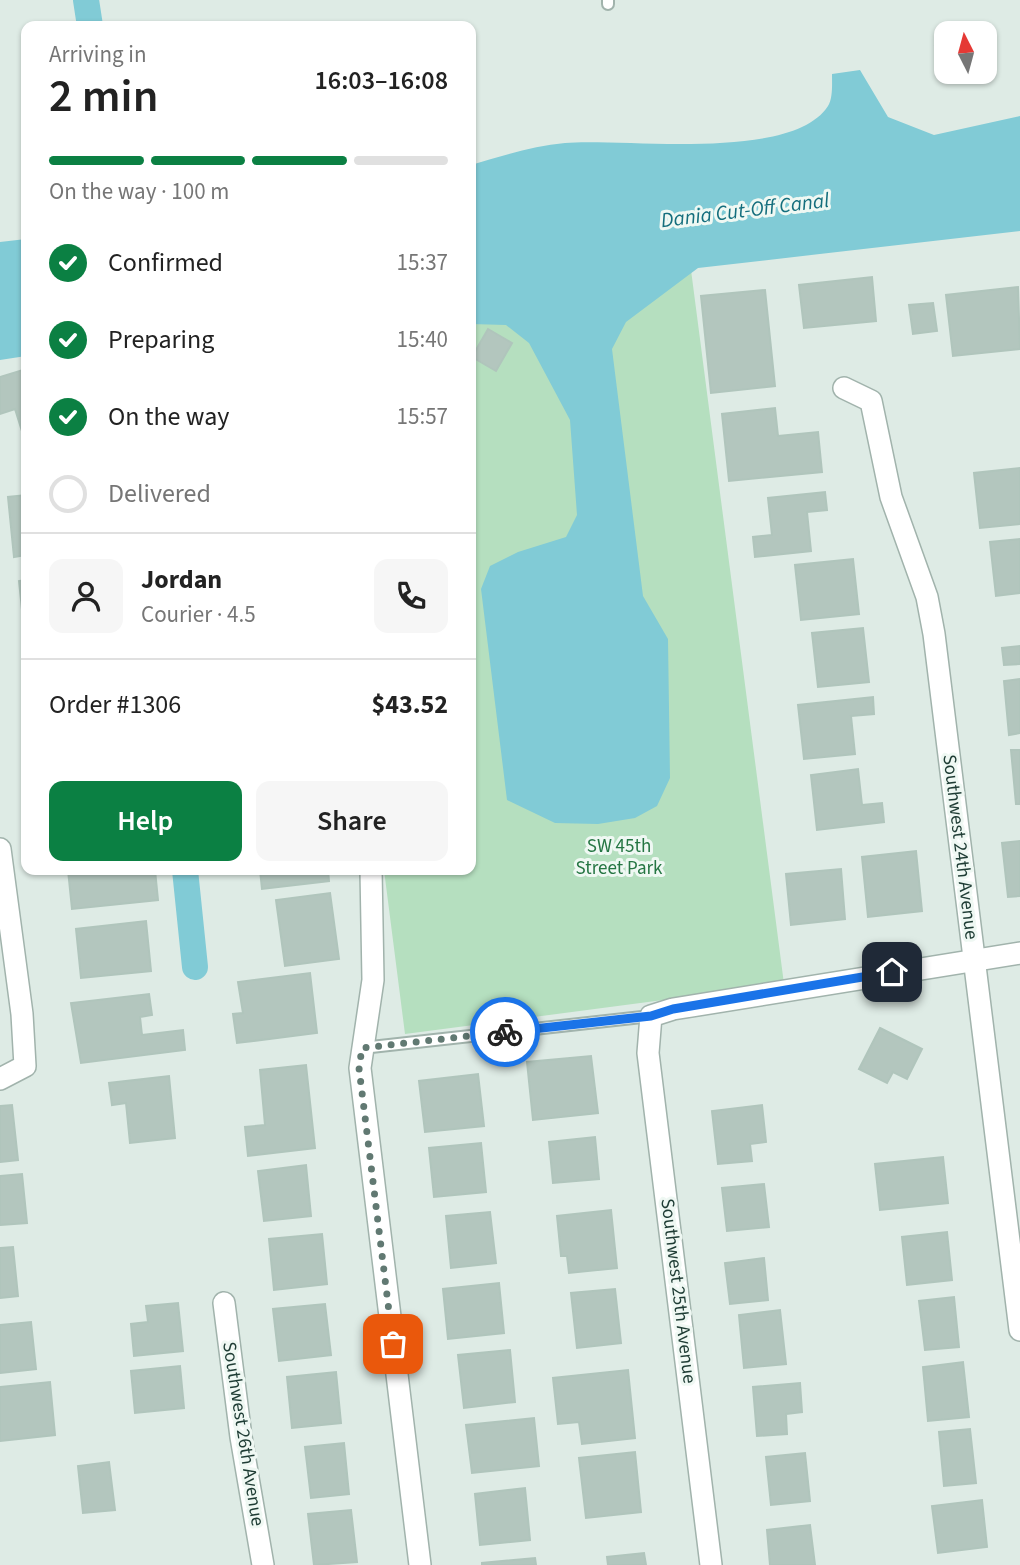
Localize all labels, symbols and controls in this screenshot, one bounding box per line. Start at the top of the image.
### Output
north arrow [934,21,998,84]
map controls [934,21,997,84]
text: Arriving in [49,38,147,71]
text: 16:03–16:08 [315,62,448,99]
text: 2 min [49,64,158,129]
text: On the way · 100 m [49,175,229,208]
water label: Dania Cut-Off Canal [659,185,832,235]
icon: check [49,244,87,282]
text: Confirmed [108,244,223,281]
text: 15:37 [397,246,448,279]
icon: check [49,321,87,359]
text: Preparing [108,321,214,358]
text: 15:40 [397,323,448,356]
icon: check [49,398,87,436]
text: On the way [108,398,229,435]
text: 15:57 [397,400,448,433]
text: Delivered [108,475,211,512]
button: person [49,559,123,633]
button: phone [374,559,448,633]
text: Jordan [141,561,222,598]
text: Courier · 4.5 [141,598,256,631]
text: Order #1306 [49,686,181,723]
text: $43.52 [372,686,448,723]
street label: Southwest 24th Avenue [935,753,985,941]
button: Help [49,781,242,861]
button: Share [256,781,448,861]
park label: SW 45th Street Park [576,833,663,882]
pin [862,942,922,1002]
icon: home [873,953,911,991]
courier [470,997,540,1067]
icon: bike [486,1013,524,1051]
street label: Southwest 25th Avenue [653,1197,703,1385]
pin [363,1314,423,1374]
icon: bag [374,1325,412,1363]
street label: Southwest 26th Avenue [215,1340,271,1528]

